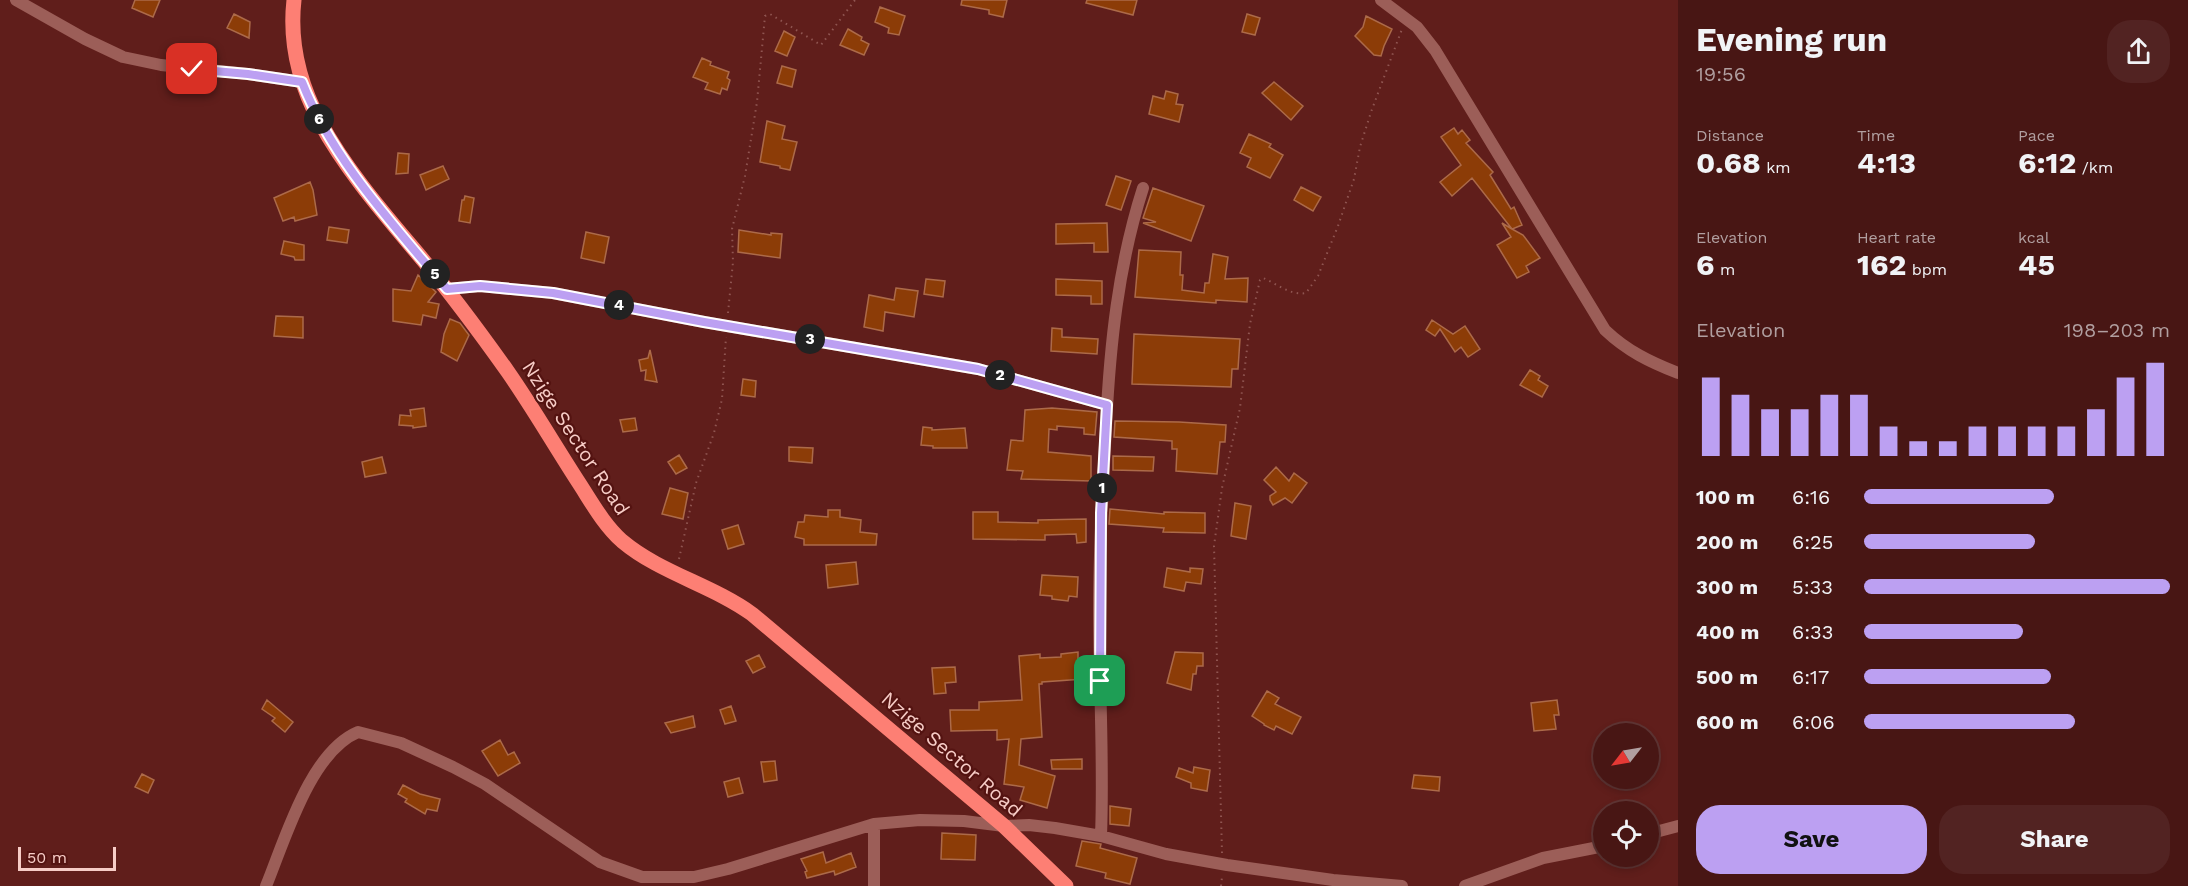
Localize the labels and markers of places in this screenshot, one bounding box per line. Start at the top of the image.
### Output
pin [166,43,217,94]
pin: 6 [304,104,334,134]
pin: 5 [420,259,450,289]
pin: 4 [604,290,634,320]
pin: 3 [795,324,825,354]
pin: 2 [985,360,1015,390]
pin: 1 [1087,473,1117,503]
pin [1074,655,1125,706]

